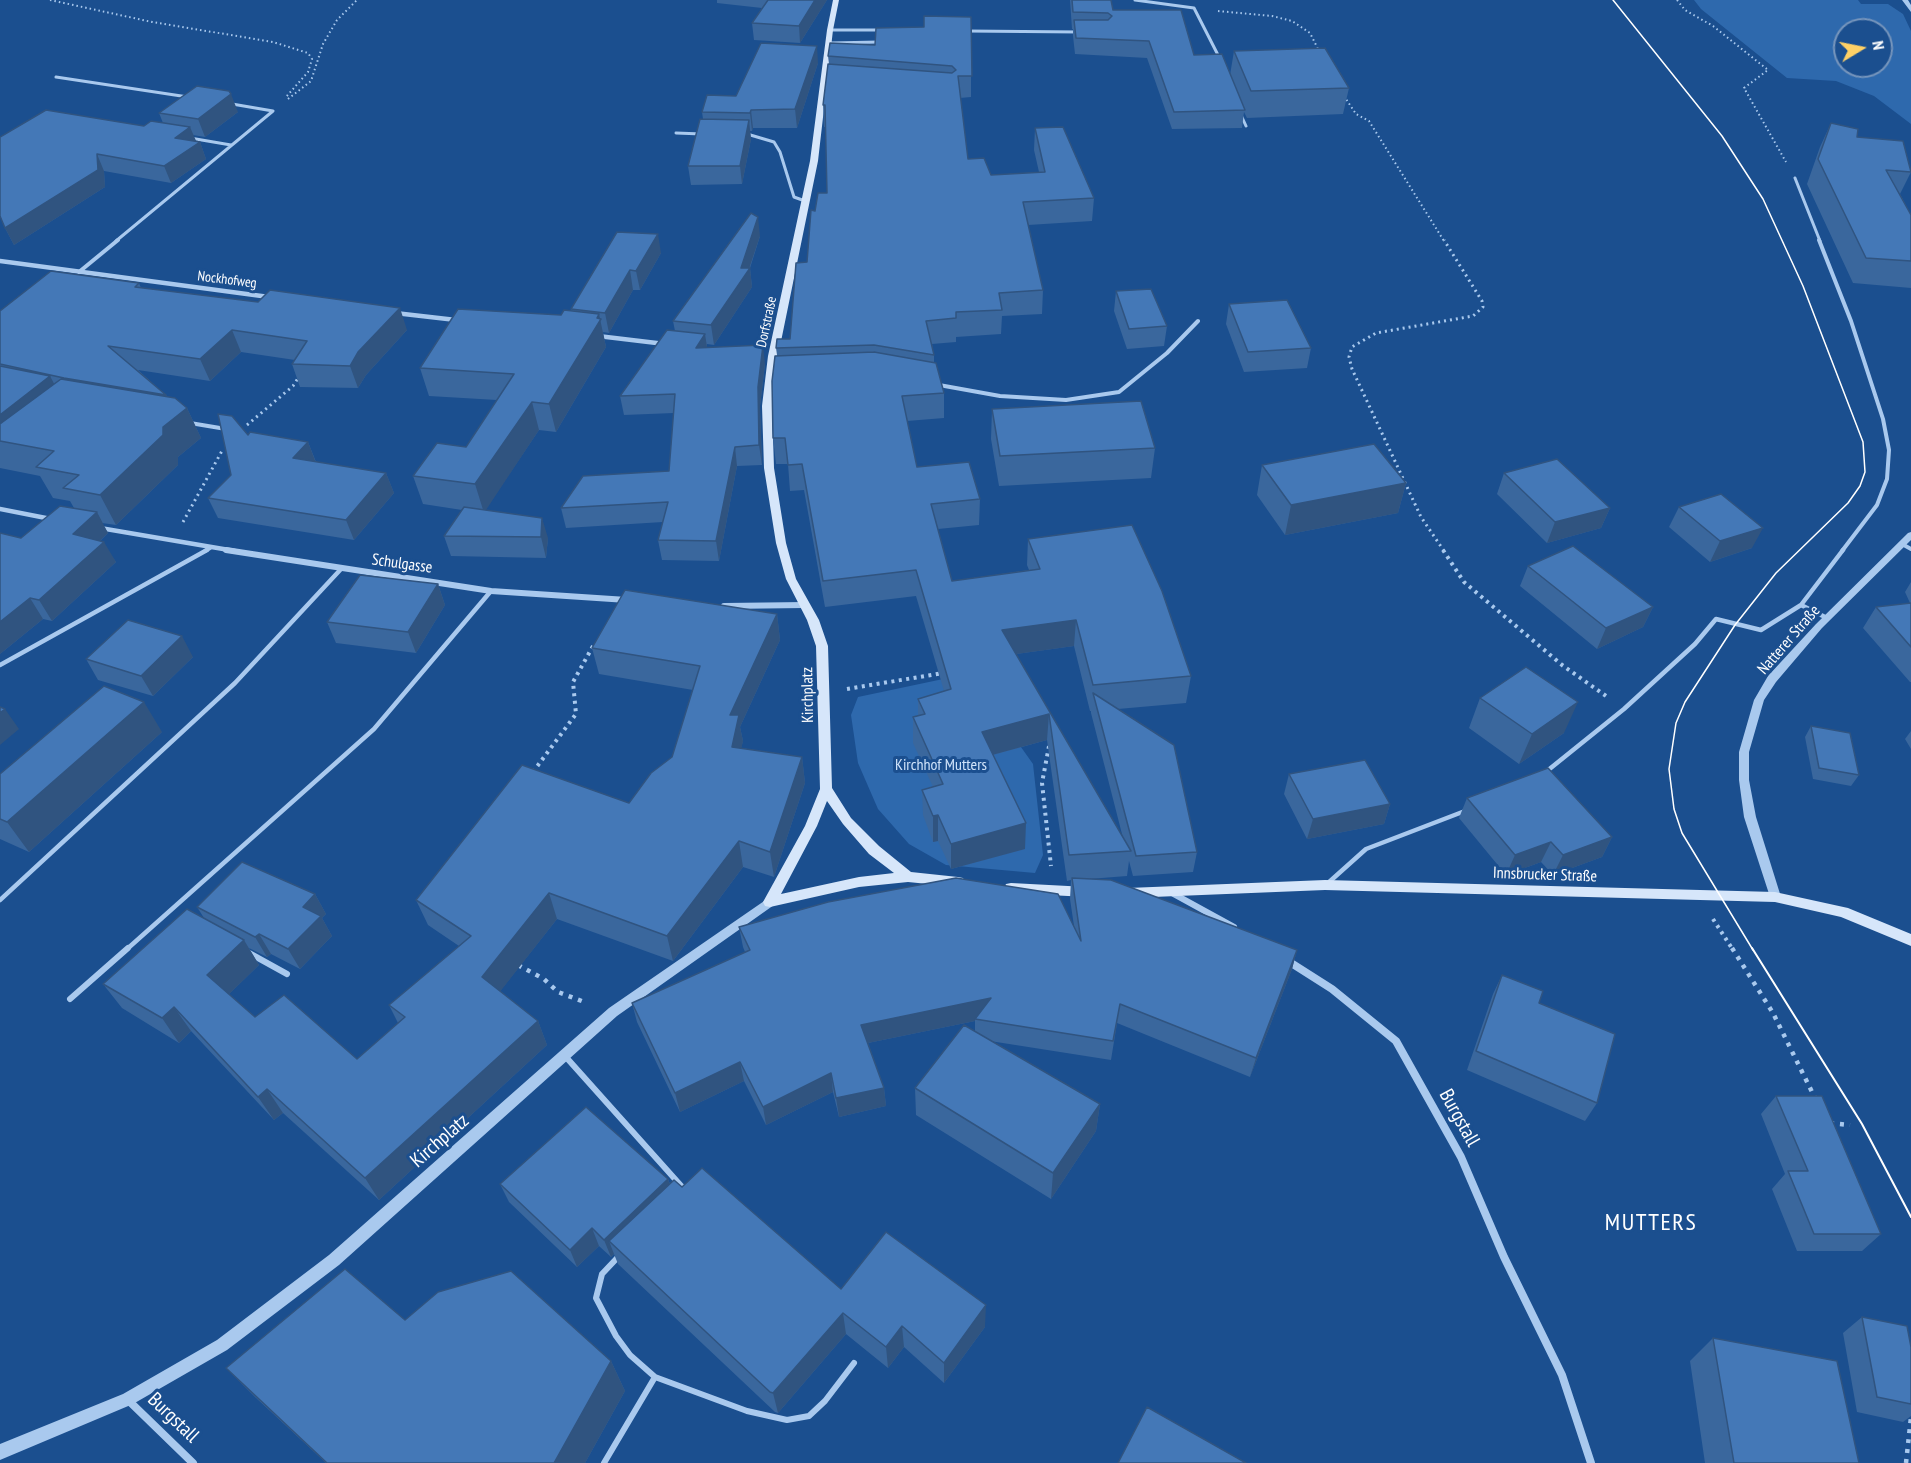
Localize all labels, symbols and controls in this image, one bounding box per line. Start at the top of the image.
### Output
north arrow [1833,18,1893,78]
text: N [1868,39,1889,51]
street label: Nockhofweg [196,268,258,292]
street label: Dorfstraße [753,295,781,349]
street label: Schulgasse [370,550,434,578]
street label: Natterer Straße [1754,601,1824,679]
street label: Kirchplatz [798,667,818,723]
park label: Kirchhof Mutters [895,755,987,775]
street label: Innsbrucker Straße [1493,864,1597,886]
street label: Burgstall [1434,1085,1484,1151]
street label: Kirchplatz [406,1109,474,1173]
district label: MUTTERS [1605,1209,1697,1237]
street label: Burgstall [142,1388,204,1448]

